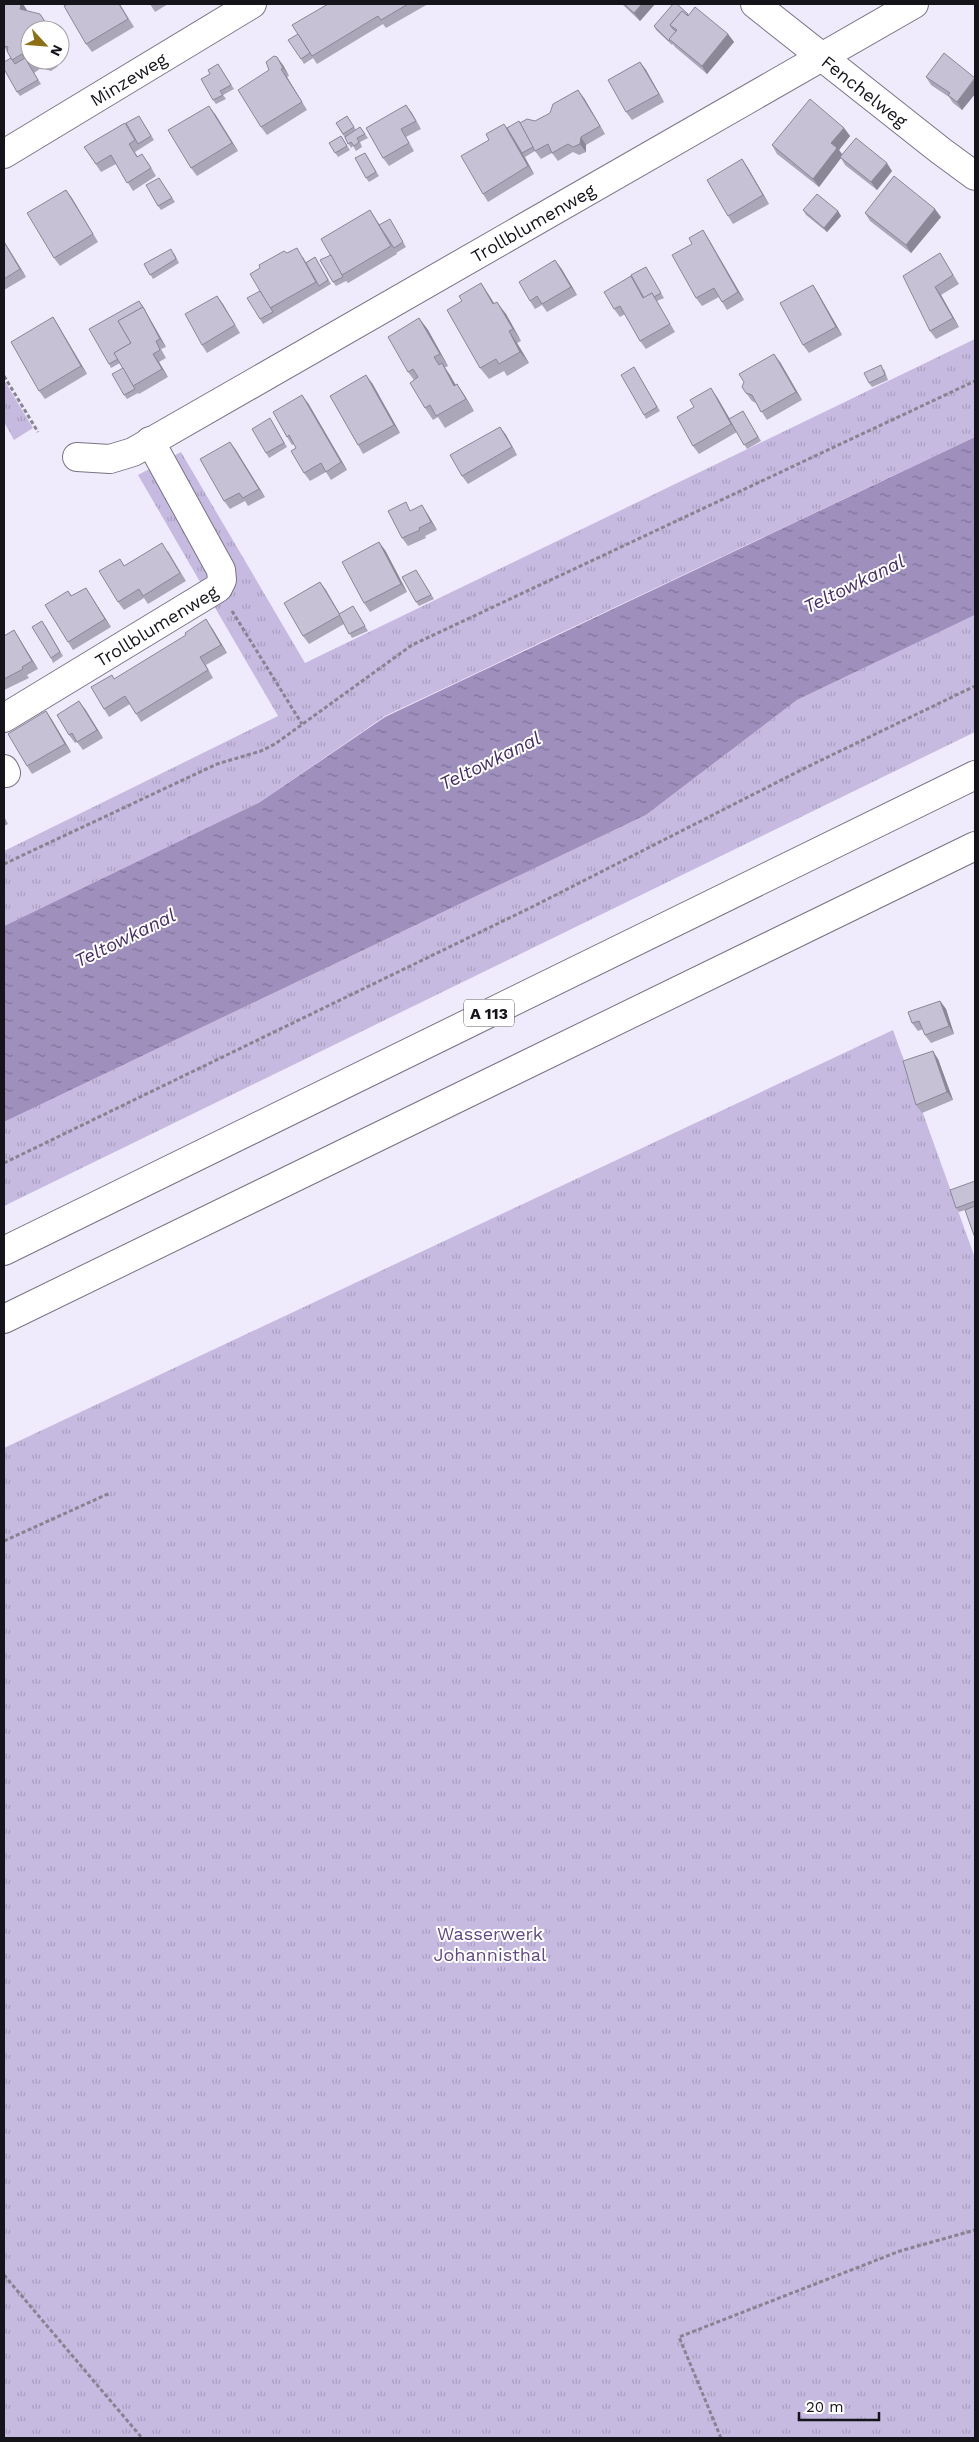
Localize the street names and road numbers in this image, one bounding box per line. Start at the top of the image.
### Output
street label: Minzeweg [86,48,171,110]
street label: Fenchelweg [818,51,912,131]
street label: Trollblumenweg [467,179,599,267]
street label: Trollblumenweg [91,580,222,671]
road number: A 113 [464,1000,514,1026]

